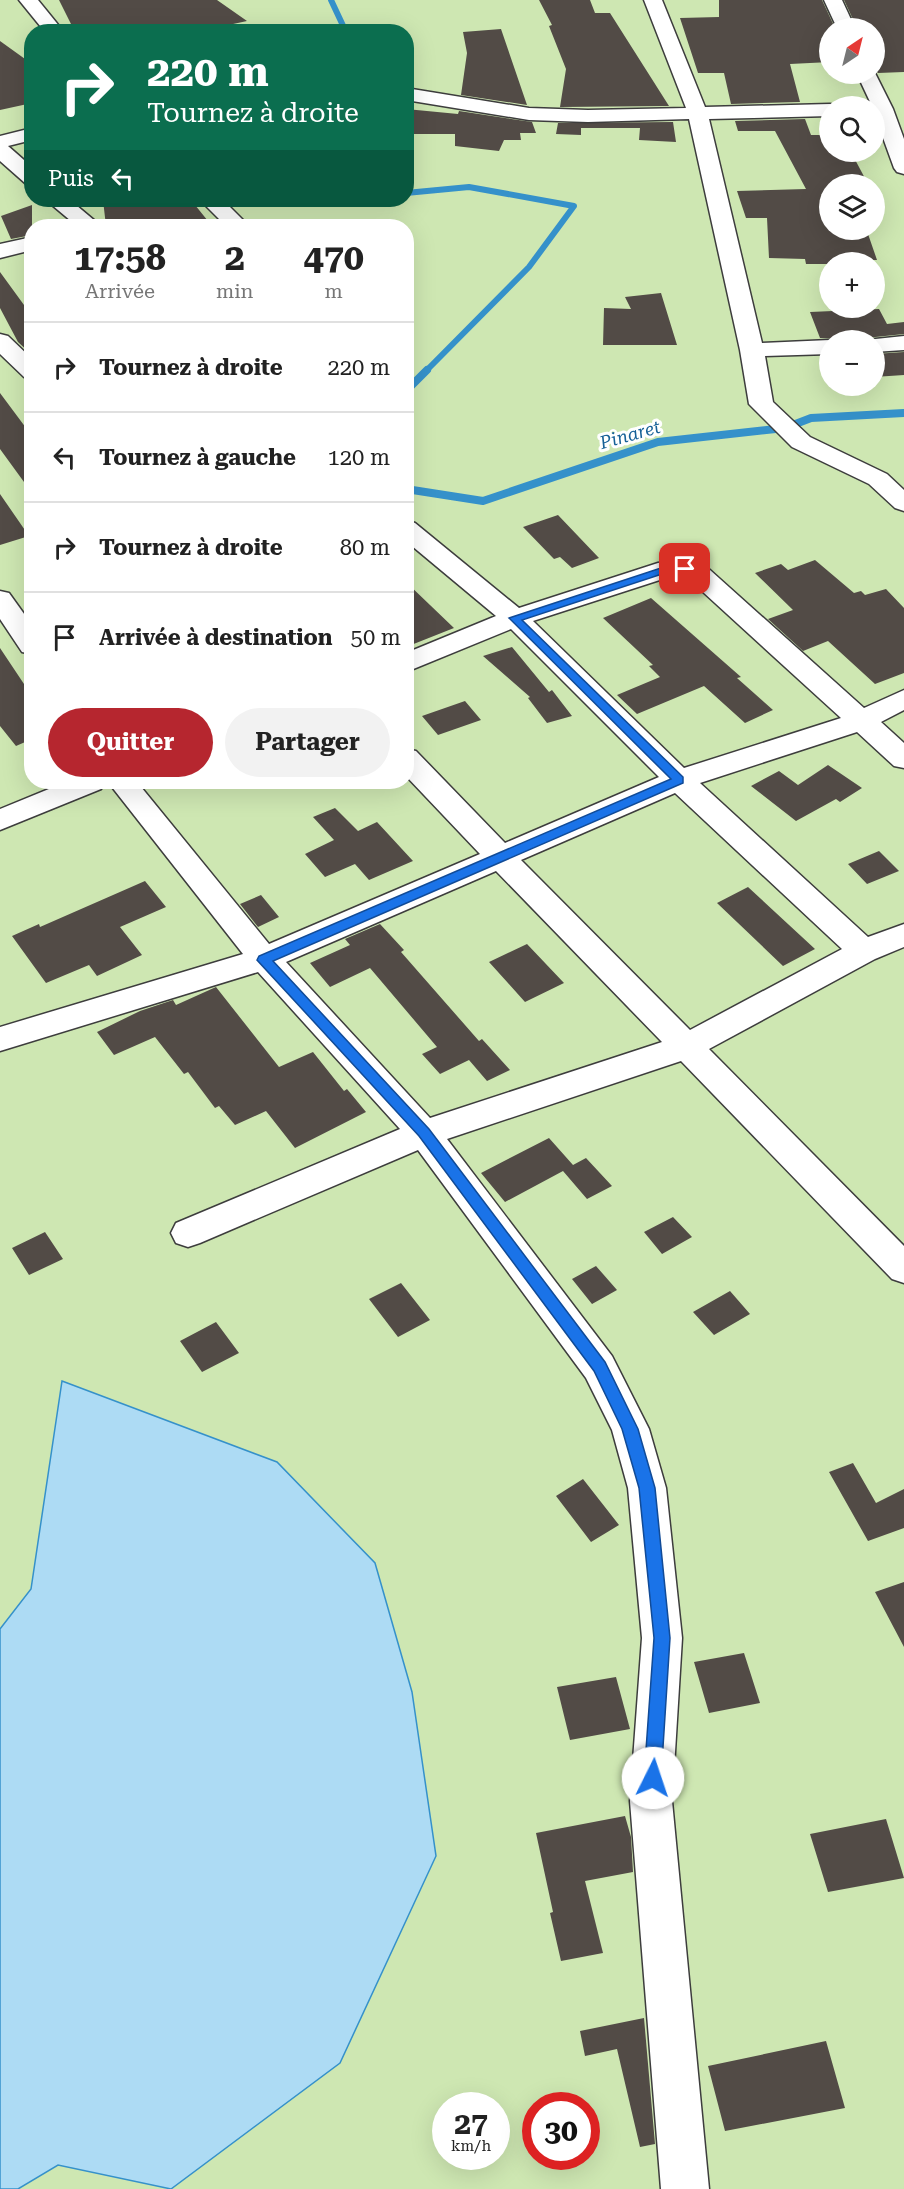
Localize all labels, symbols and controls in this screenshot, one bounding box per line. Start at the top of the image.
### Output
north arrow [819,18,885,84]
map controls [819,18,885,396]
text: 220 m [147,47,269,96]
icon: right [48,48,126,126]
button: search [819,96,885,162]
text: Tournez à droite [147,97,359,129]
icon: left [106,162,139,195]
text: Puis [48,166,94,191]
button: layers [819,174,885,240]
text: 17:58 [74,237,166,279]
text: 2 [225,237,245,279]
text: 470 [304,237,364,279]
button: + [819,252,885,318]
text: Arrivée [85,279,155,303]
text: min [216,279,253,303]
text: m [325,279,343,303]
button: − [819,330,885,396]
icon: right [48,351,81,384]
text: Tournez à droite [99,355,283,380]
text: 220 m [327,355,390,380]
water label: Pinaret [596,416,663,453]
icon: left [48,441,81,474]
text: Tournez à gauche [99,445,296,470]
text: 120 m [327,445,390,470]
icon: right [48,531,81,564]
text: Tournez à droite [99,535,283,560]
text: 80 m [340,535,390,560]
pin [659,543,710,594]
icon: arrive [668,552,701,585]
icon: arrive [48,621,81,654]
text: Arrivée à destination [99,625,333,650]
text: 50 m [351,625,401,650]
button: Quitter [48,708,213,777]
button: Partager [225,708,390,777]
position arrow [621,1746,685,1810]
speed limit sign: 30 [522,2092,600,2170]
text: 27 [454,2106,488,2141]
text: km/h [451,2137,491,2155]

